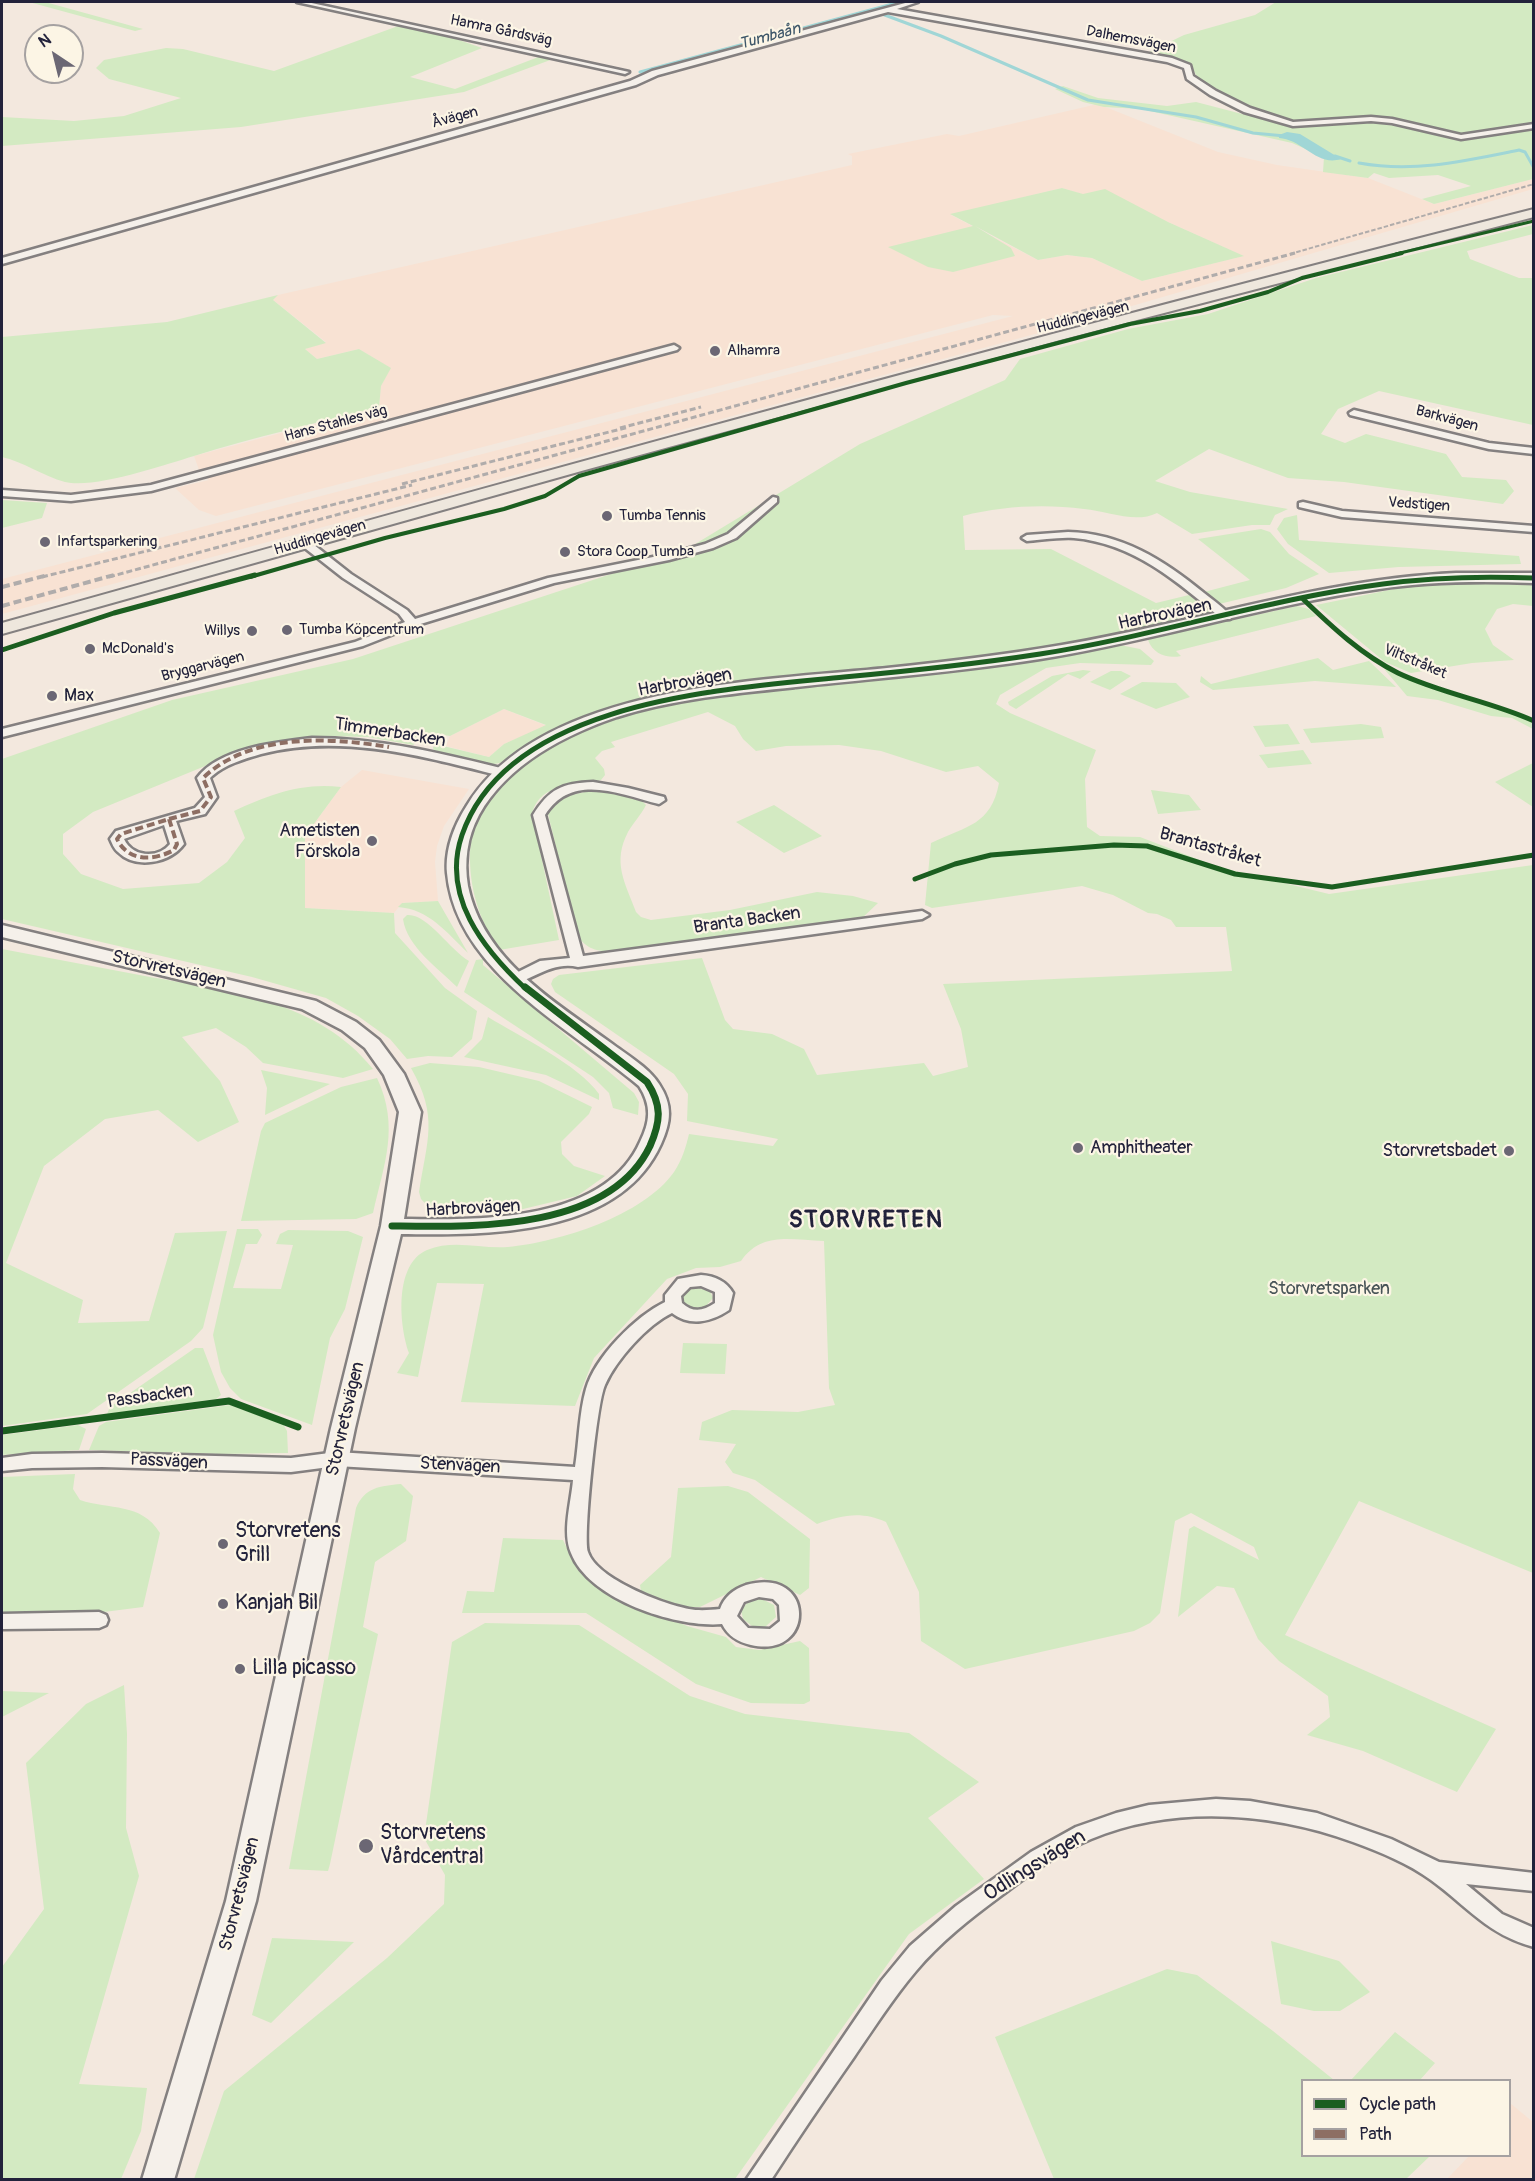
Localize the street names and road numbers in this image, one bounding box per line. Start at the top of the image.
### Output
street label: Hamra Gårdsväg [448,11,554,51]
street label: Dalhemsvägen [1085,22,1177,58]
street label: Åvägen [430,103,480,133]
street label: Huddingevägen [1035,298,1131,338]
street label: Hans Stahles väg [283,402,389,446]
street label: Barkvägen [1414,402,1480,436]
street label: Vedstigen [1387,494,1451,516]
street label: Huddingevägen [272,516,368,560]
street label: Harbrovägen [1116,595,1214,635]
street label: Viltstråket [1381,641,1449,683]
street label: Bryggarvägen [160,648,246,686]
street label: Harbrovägen [636,664,734,702]
street label: Timmerbacken [333,714,447,752]
street label: Brantastråket [1157,823,1263,873]
street label: Branta Backen [692,903,802,939]
street label: Storvretsvägen [110,946,228,994]
street label: Harbrovägen [425,1196,521,1222]
street label: Storvretsvägen [322,1360,370,1478]
street label: Passbacken [106,1380,194,1414]
street label: Passvägen [129,1449,209,1475]
street label: Stenvägen [419,1453,501,1479]
street label: Odlingsvägen [979,1825,1091,1907]
street label: Storvretsvägen [215,1835,265,1953]

